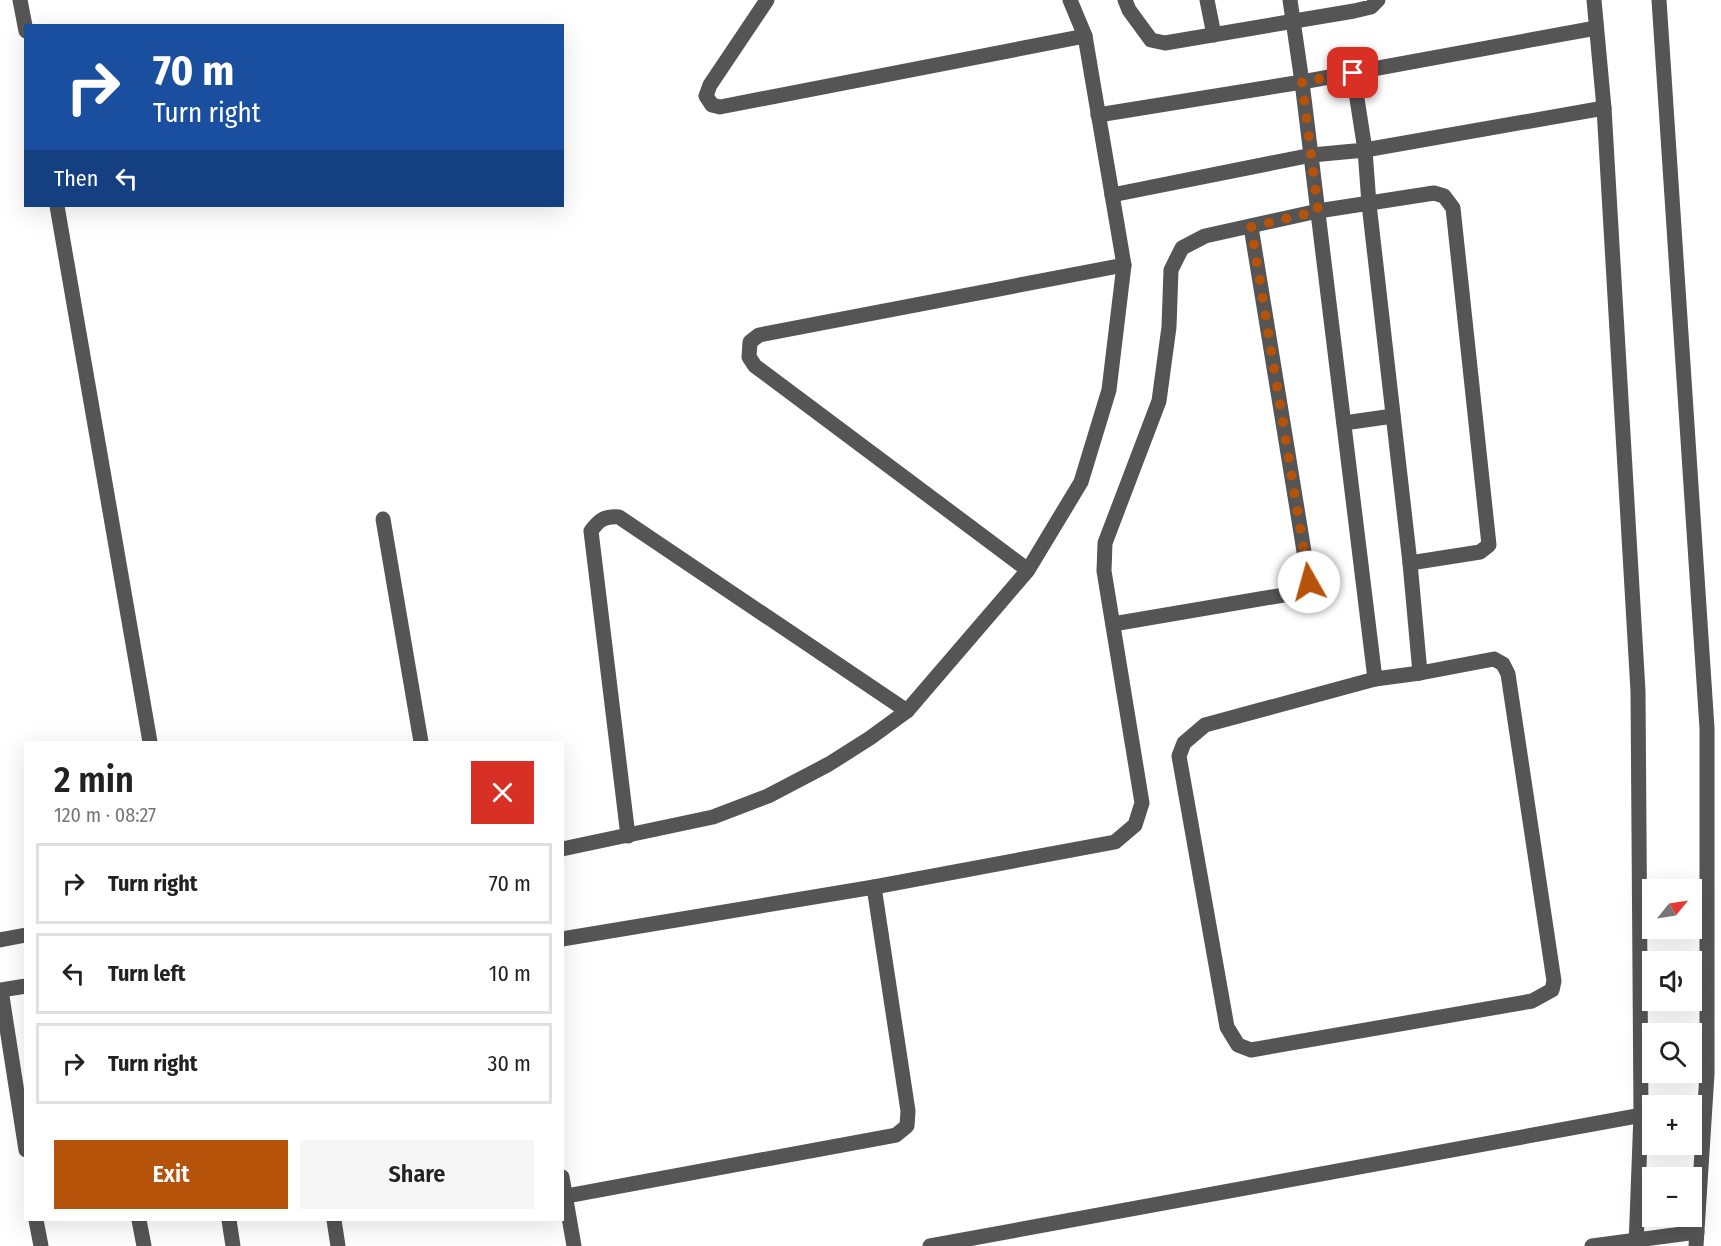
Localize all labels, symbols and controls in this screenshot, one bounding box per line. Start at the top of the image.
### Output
text: 70 m [153,46,234,96]
pin [1327,47,1378,98]
icon: right [54,48,132,126]
icon: arrive [1336,56,1369,89]
text: Turn right [153,97,261,129]
icon: left [110,162,143,195]
text: Then [54,165,98,192]
position arrow [1277,550,1341,614]
text: 2 min [54,758,134,802]
button: close [471,761,534,824]
text: 120 m · 08:27 [54,803,156,827]
icon: right [57,867,90,900]
text: Turn right [108,870,197,897]
text: 70 m [489,870,531,897]
north arrow [1642,879,1702,939]
map controls [1642,879,1702,1227]
button: sound [1642,951,1702,1011]
icon: left [57,957,90,990]
text: Turn left [108,960,186,987]
text: 10 m [489,960,531,987]
button: search [1642,1023,1702,1083]
icon: right [57,1047,90,1080]
text: Turn right [108,1050,197,1077]
text: 30 m [488,1050,531,1077]
button: + [1642,1095,1702,1155]
button: Exit [54,1140,288,1209]
button: Share [300,1140,534,1209]
button: − [1642,1167,1702,1227]

